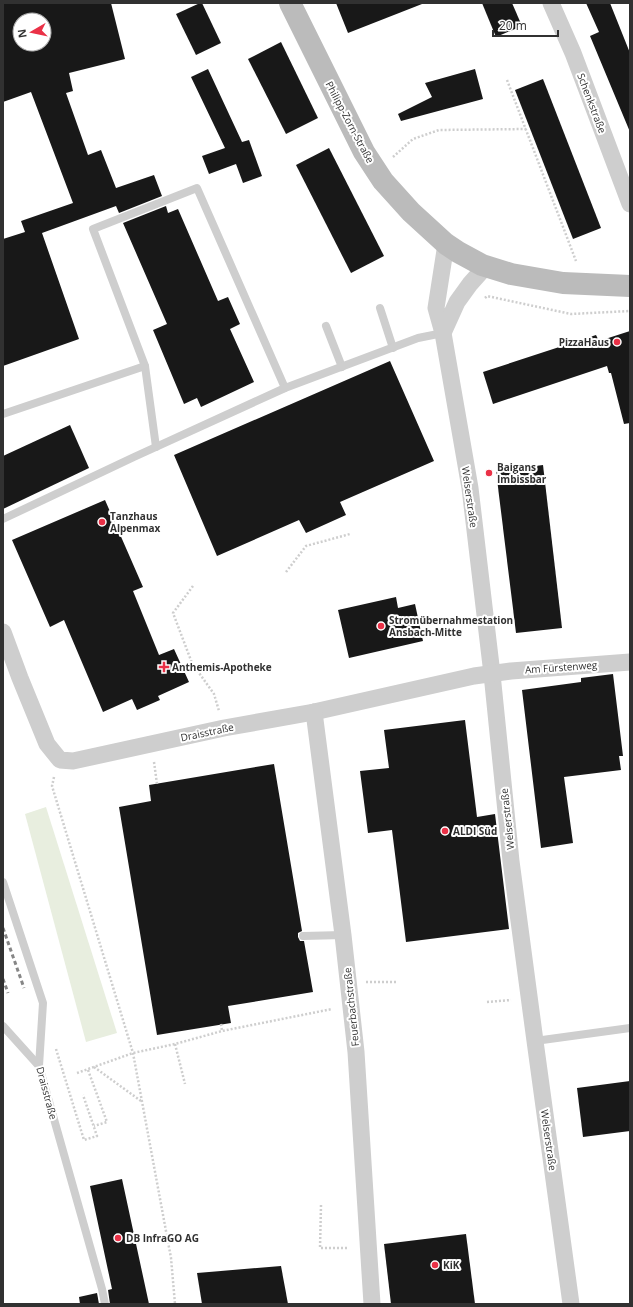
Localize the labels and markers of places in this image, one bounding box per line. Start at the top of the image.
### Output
place label: PizzaHaus [559,335,609,349]
marker: PizzaHaus [612,337,622,347]
place label: Baigans Imbissbar [497,460,547,486]
marker: Baigans Imbissbar [484,468,494,478]
place label: Tanzhaus Alpenmax [110,509,161,535]
marker: Tanzhaus Alpenmax [97,517,107,527]
place label: Stromübernahmestation Ansbach-Mitte [389,613,513,639]
marker: Stromübernahmestation Ansbach-Mitte [376,621,386,631]
place label: Anthemis-Apotheke [172,660,272,674]
marker: Anthemis-Apotheke [159,662,169,672]
place label: ALDI Süd [453,824,497,838]
marker: ALDI Süd [440,826,450,836]
place label: DB InfraGO AG [126,1231,199,1245]
marker: DB InfraGO AG [113,1233,123,1243]
place label: KiK [443,1258,460,1272]
marker: KiK [430,1260,440,1270]

